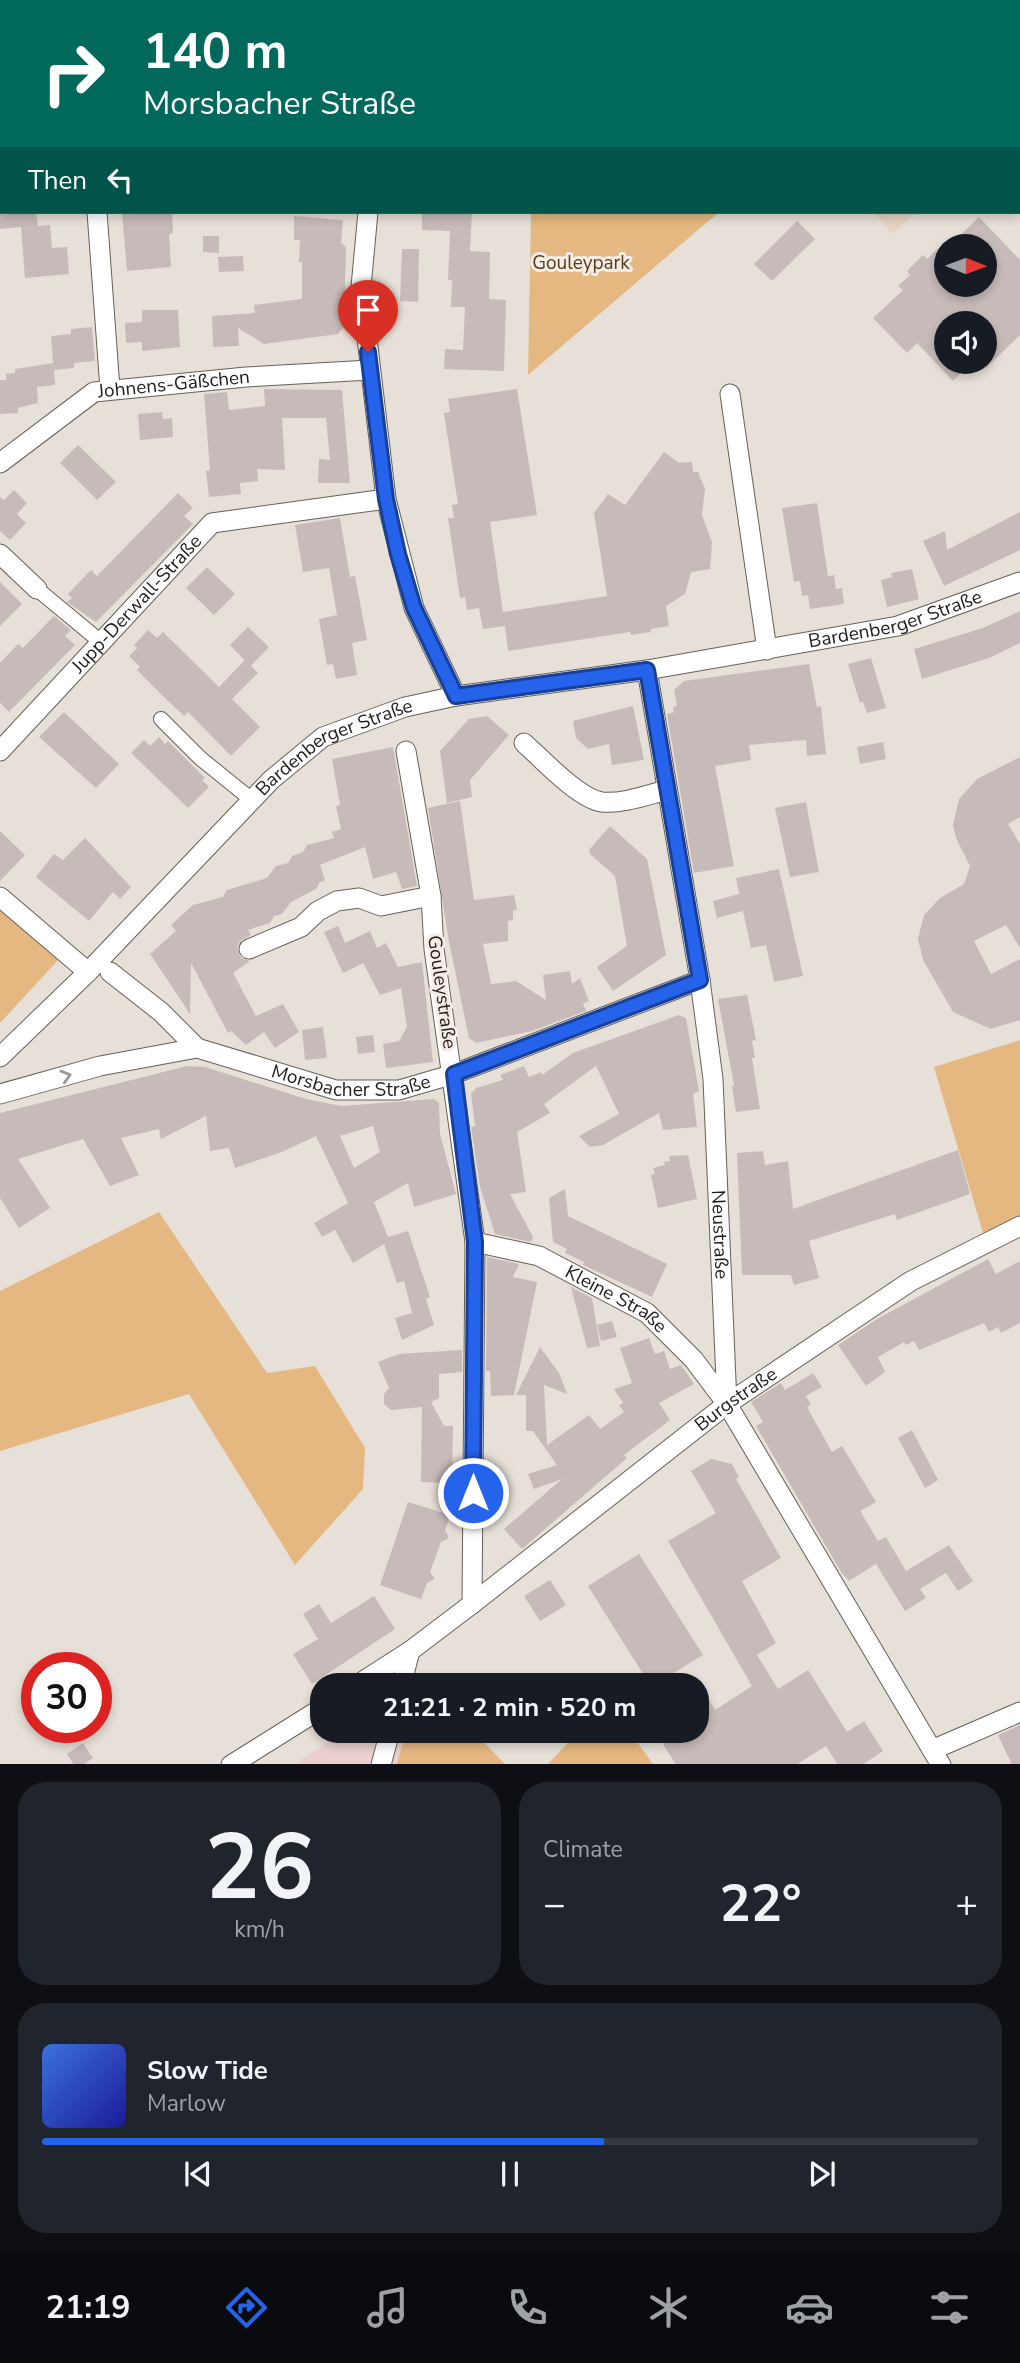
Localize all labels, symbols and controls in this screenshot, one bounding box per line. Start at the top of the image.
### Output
text: 140 m [143,18,287,85]
icon: right [28,28,119,119]
text: Morsbacher Straße [143,82,416,125]
icon: left [101,161,139,199]
text: Then [28,163,87,198]
north arrow [934,234,998,298]
map controls [934,234,997,374]
park label: Gouleypark [532,250,630,276]
pin [338,280,398,352]
icon: arrive [349,291,387,329]
button: sound [934,311,997,374]
street label: Johnens-Gäßchen [96,364,251,405]
street label: Jupp-Derwall-Straße [65,529,208,679]
street label: Bardenberger Straße [806,584,986,654]
street label: Bardenberger Straße [250,693,415,801]
street label: Gouleystraße [421,934,463,1050]
street label: Morsbacher Straße [268,1058,434,1103]
one-way arrow [60,1069,72,1084]
street label: Neustraße [705,1189,735,1280]
street label: Kleine Straße [560,1259,673,1339]
street label: Burgstraße [689,1361,782,1438]
position arrow [436,1456,510,1530]
speed limit sign: 30 [21,1652,112,1743]
text: 21:21 · 2 min · 520 m [383,1690,636,1725]
text: 26 [205,1806,314,1930]
text: Climate [543,1834,623,1865]
text: 22° [719,1868,802,1939]
text: − [543,1879,566,1930]
text: + [955,1879,978,1930]
text: km/h [234,1914,285,1945]
text: Slow Tide [147,2053,268,2088]
text: Marlow [147,2088,226,2119]
icon: previous [179,2155,217,2193]
icon: pause [491,2155,529,2193]
icon: next [803,2155,841,2193]
icon: directions [222,2283,271,2332]
icon: music [363,2283,412,2332]
icon: phone [503,2283,552,2332]
icon: climate [644,2283,693,2332]
icon: car [785,2283,834,2332]
icon: filters [925,2283,974,2332]
text: 21:19 [46,2286,131,2329]

